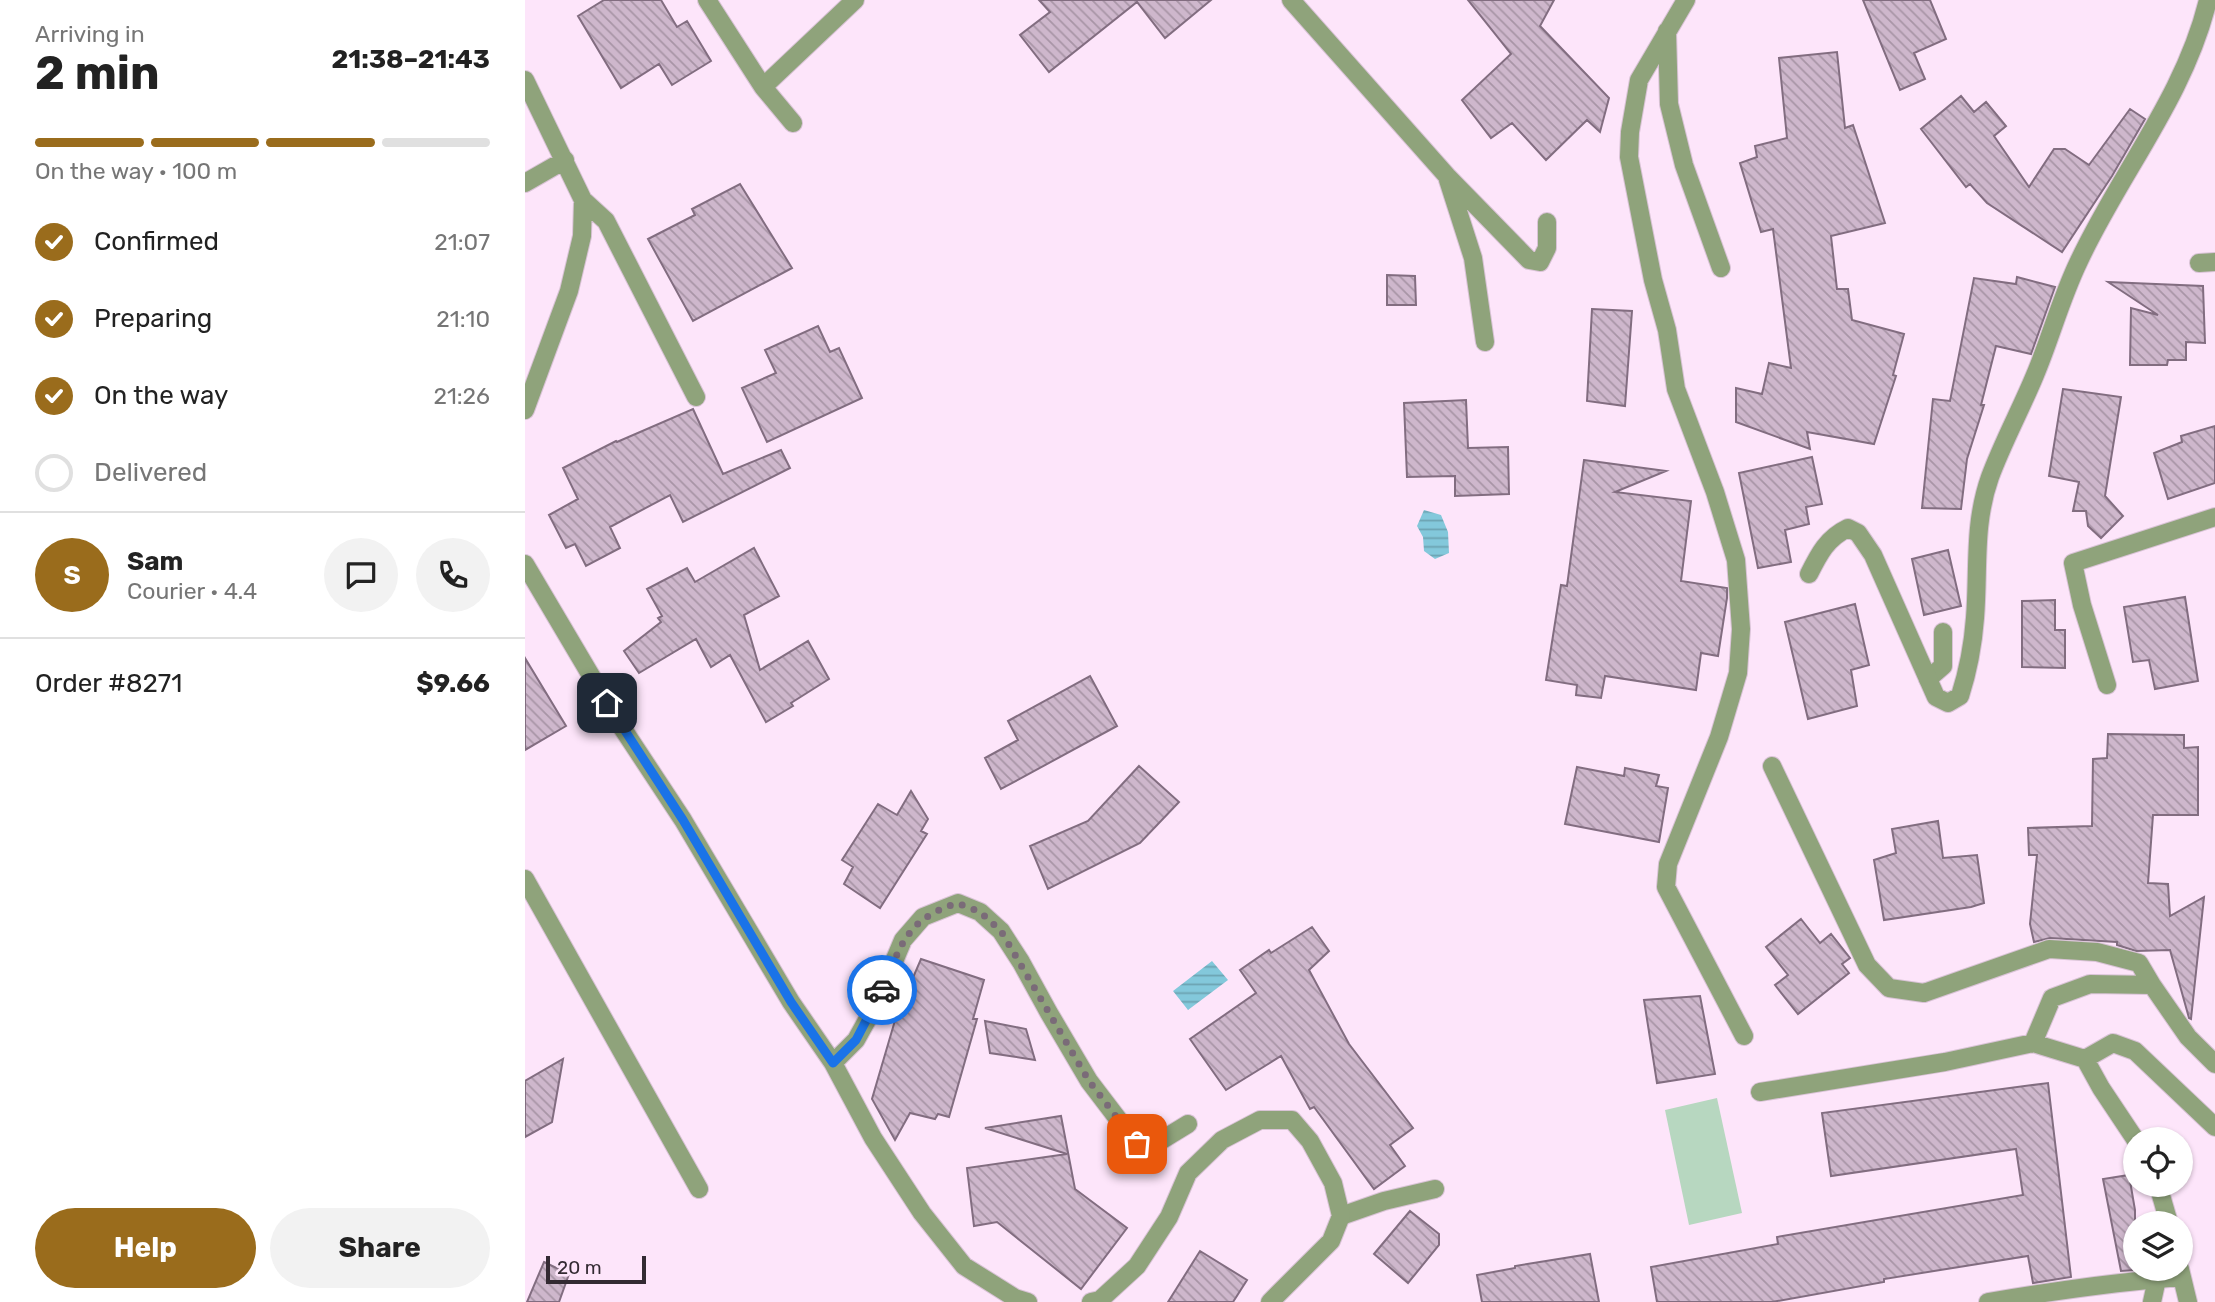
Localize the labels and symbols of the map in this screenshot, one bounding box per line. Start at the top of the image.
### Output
pin [577,673,637,733]
courier [847,955,917,1025]
pin [1107,1114,1167,1174]
scale bar [546,1253,646,1285]

